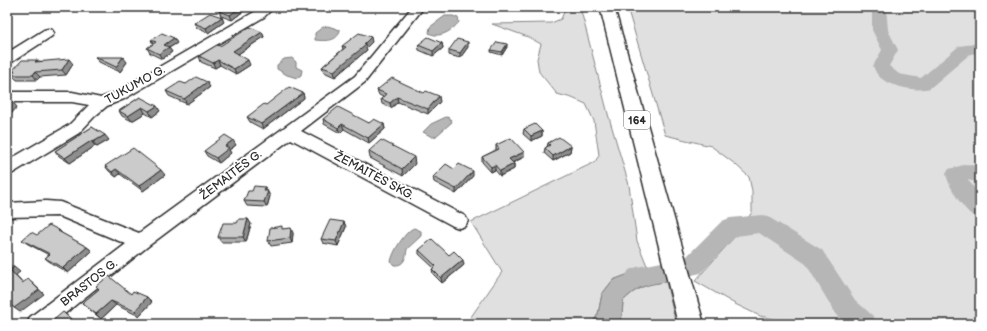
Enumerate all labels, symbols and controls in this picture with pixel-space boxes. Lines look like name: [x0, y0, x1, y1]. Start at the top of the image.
street label: TUKUMO G.: [102, 62, 168, 108]
road number: 164: [624, 111, 650, 129]
street label: ŽEMAITĖS G.: [196, 146, 265, 204]
street label: ŽEMAITĖS SKG.: [331, 147, 417, 203]
street label: BRASTOS G.: [57, 256, 121, 310]

